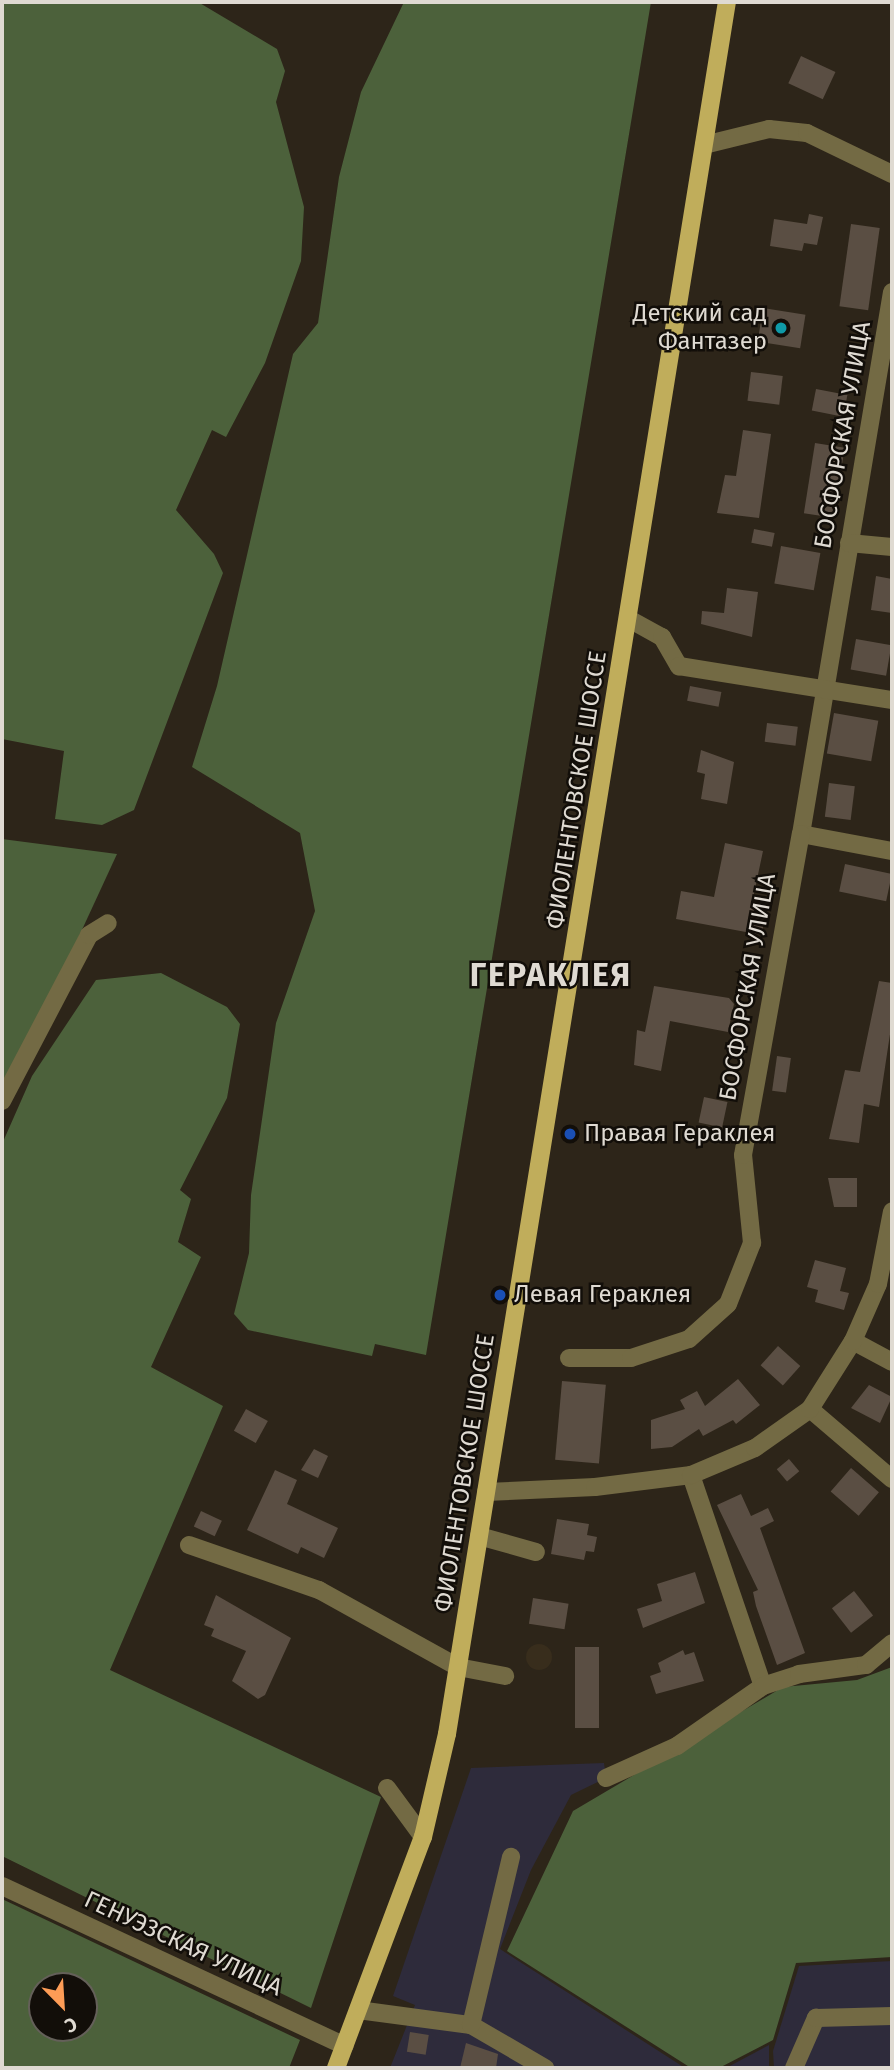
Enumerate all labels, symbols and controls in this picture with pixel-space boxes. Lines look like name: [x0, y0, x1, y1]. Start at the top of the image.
place label: Детский сад Фантазер: [633, 300, 767, 356]
street label: БОСФОРСКАЯ УЛИЦА: [809, 319, 877, 551]
marker: Детский сад Фантазер: [773, 320, 789, 336]
street label: ФИОЛЕНТОВСКОЕ ШОССЕ: [541, 649, 613, 931]
street label: БОСФОРСКАЯ УЛИЦА: [714, 871, 782, 1103]
district label: ГЕРАКЛЕЯ: [471, 956, 631, 994]
place label: Правая Гераклея: [584, 1120, 775, 1148]
marker: Правая Гераклея: [562, 1126, 578, 1142]
place label: Левая Гераклея: [514, 1281, 691, 1309]
marker: Левая Гераклея: [492, 1287, 508, 1303]
street label: ФИОЛЕНТОВСКОЕ ШОССЕ: [429, 1332, 501, 1614]
street label: ГЕНУЭЗСКАЯ УЛИЦА: [79, 1886, 287, 2002]
north arrow: [28, 1972, 98, 2042]
text: С: [61, 2012, 81, 2038]

